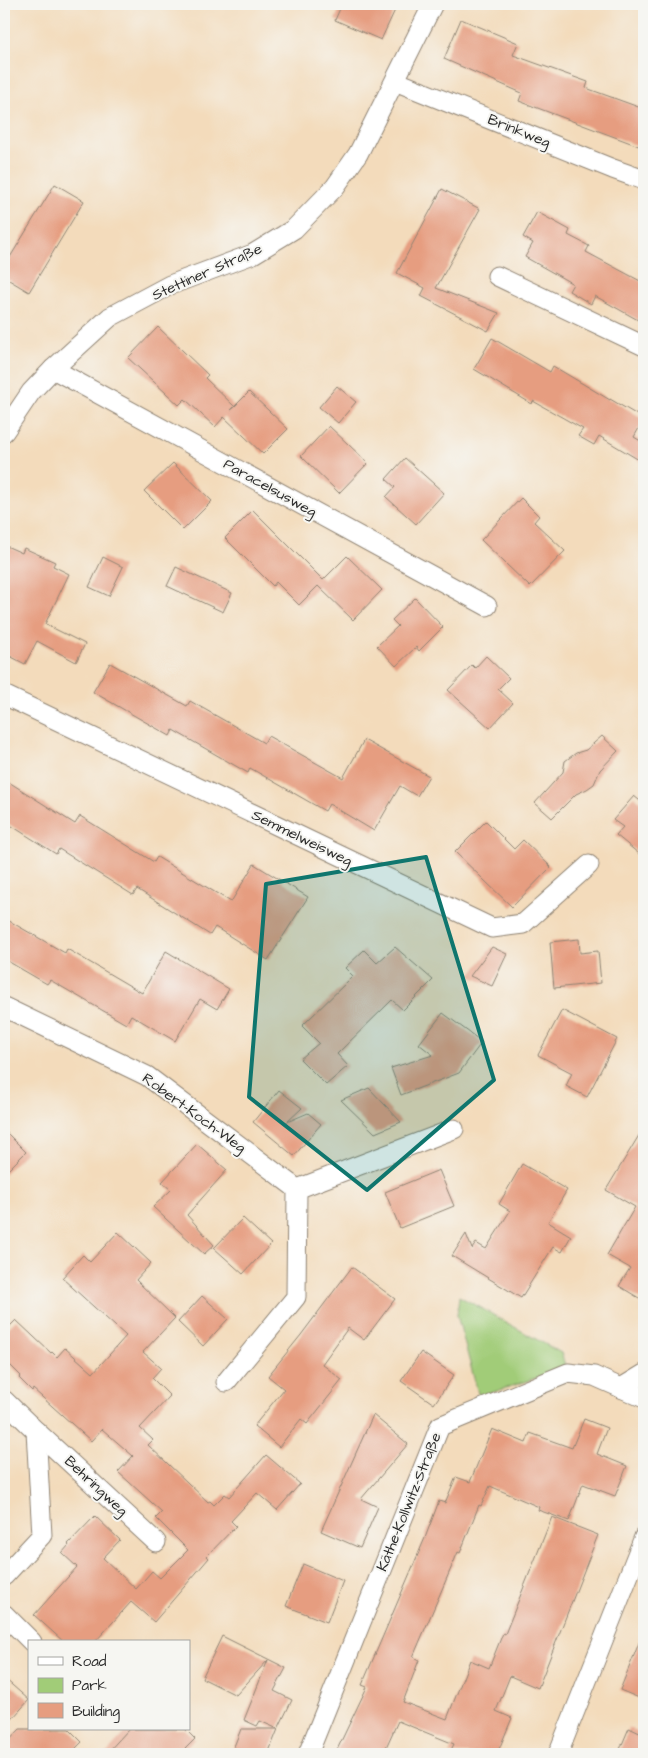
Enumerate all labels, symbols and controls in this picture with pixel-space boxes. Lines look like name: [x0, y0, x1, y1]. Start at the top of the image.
street label: Brinkweg: [484, 109, 554, 154]
street label: Stettiner Straße: [149, 238, 265, 306]
street label: Paracelsusweg: [219, 454, 321, 523]
street label: Semmelweisweg: [248, 805, 356, 872]
street label: Robert-Koch-Weg: [137, 1068, 250, 1159]
street label: Käthe-Kollwitz-Straße: [372, 1429, 446, 1575]
street label: Behringweg: [59, 1451, 133, 1522]
legend: [28, 1640, 190, 1730]
text: Road: [72, 1651, 107, 1672]
text: Park: [72, 1675, 107, 1696]
text: Building: [72, 1701, 120, 1723]

